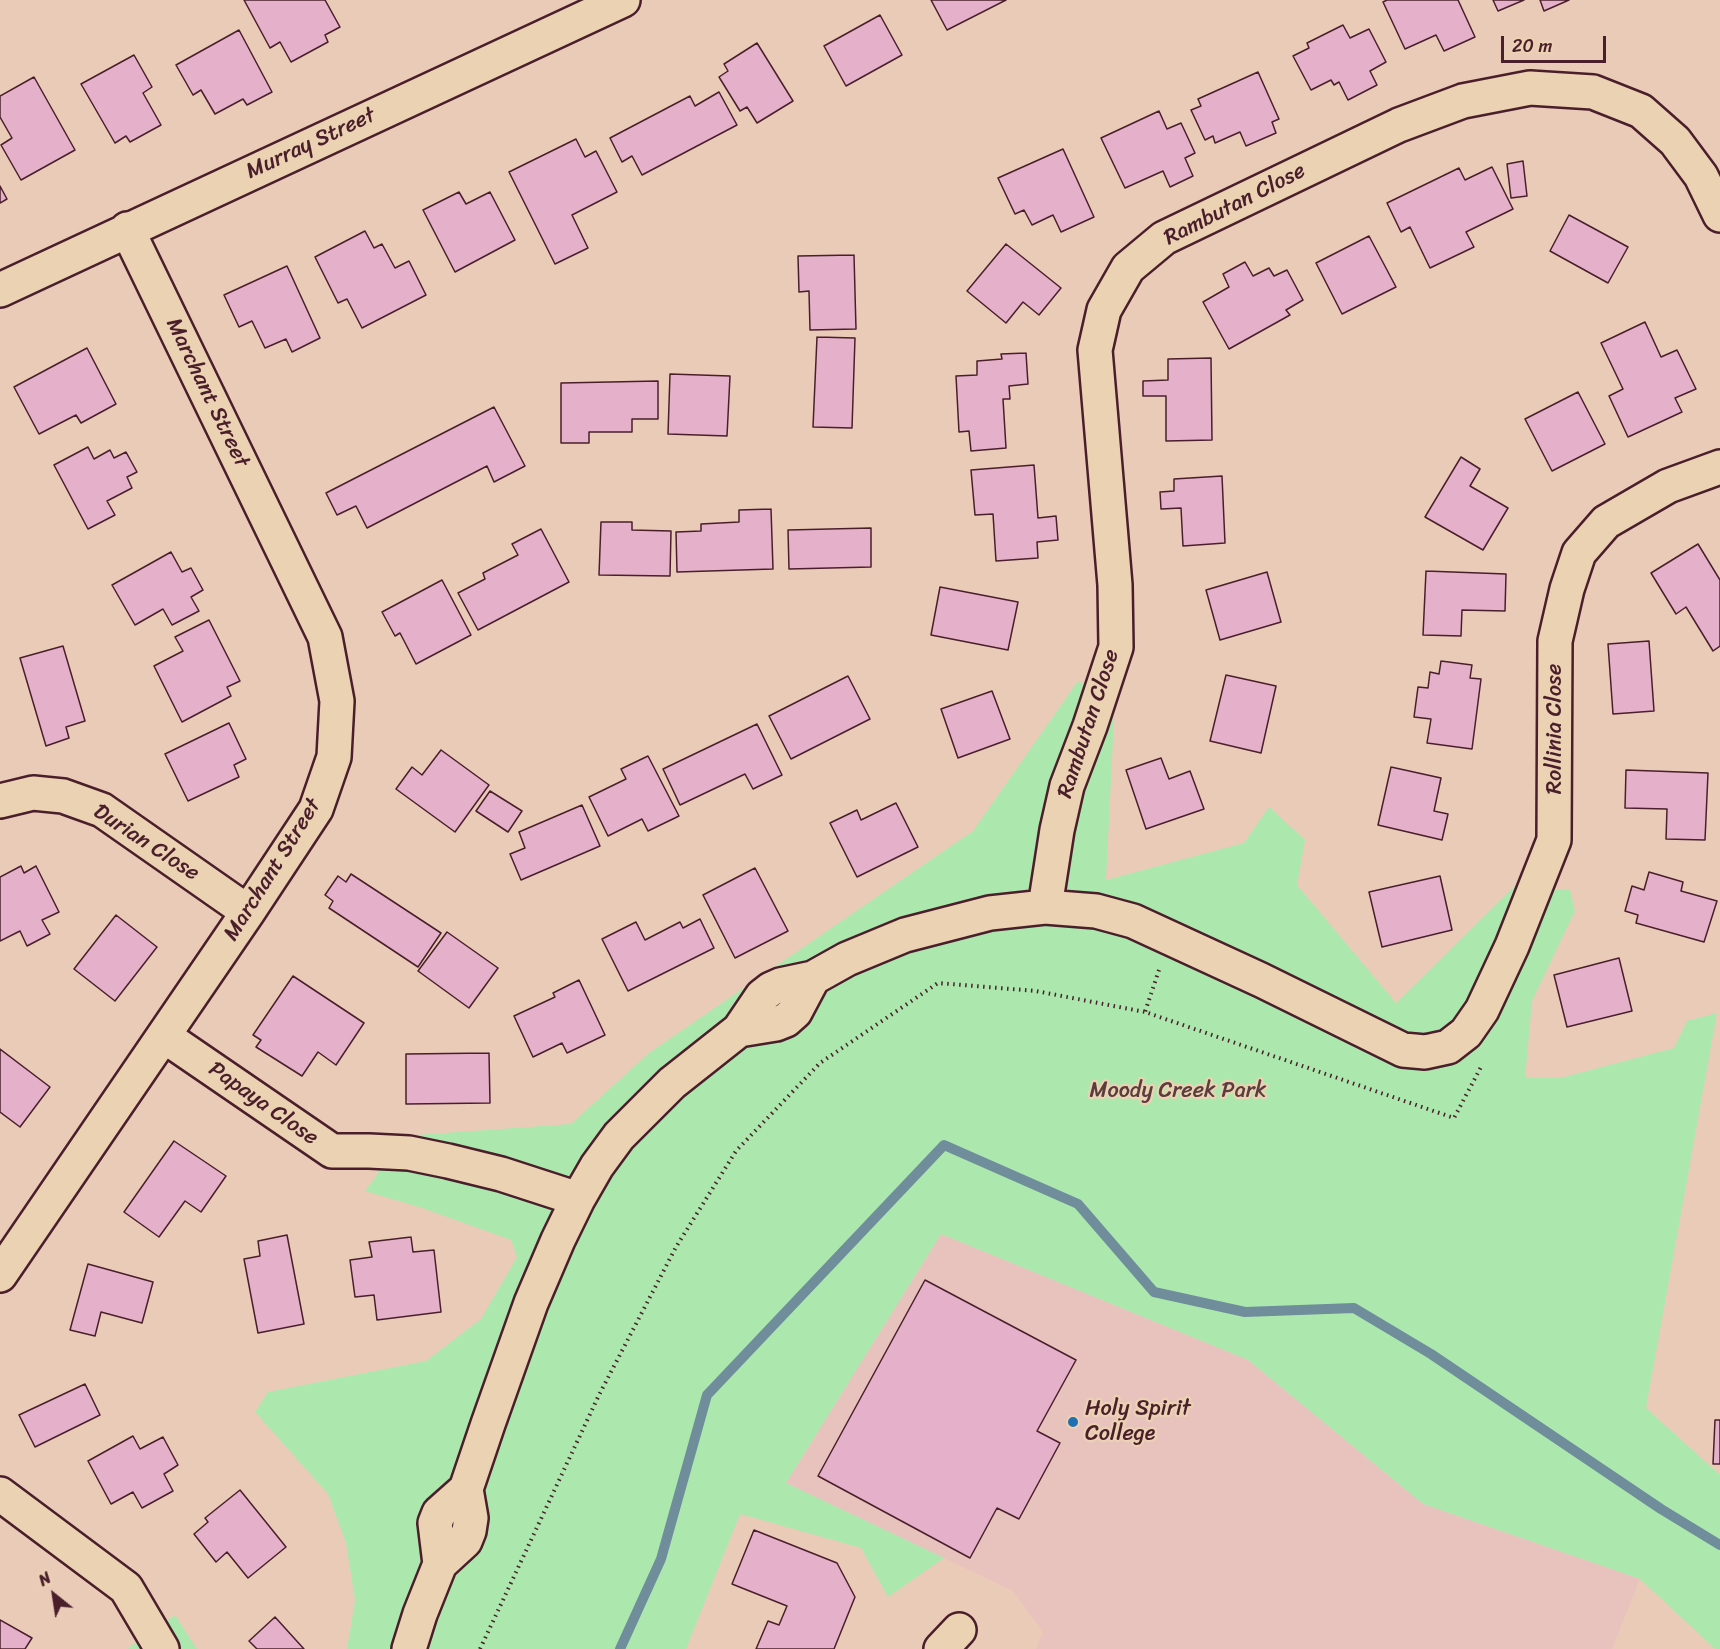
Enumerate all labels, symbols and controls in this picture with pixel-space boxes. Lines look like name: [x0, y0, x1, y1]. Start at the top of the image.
scale bar: [1504, 24, 1609, 62]
text: 20 m: [1512, 30, 1552, 62]
street label: Murray Street: [242, 103, 380, 185]
street label: Rambutan Close: [1160, 158, 1310, 252]
street label: Marchant Street: [159, 314, 255, 472]
street label: Rambutan Close: [1053, 646, 1125, 802]
street label: Rollinia Close: [1542, 664, 1568, 794]
street label: Marchant Street: [219, 794, 327, 946]
street label: Durian Close: [88, 799, 204, 887]
street label: Papaya Close: [203, 1057, 323, 1151]
park label: Moody Creek Park: [1090, 1078, 1266, 1104]
place label: Holy Spirit College: [1085, 1396, 1191, 1448]
marker: Holy Spirit College: [1066, 1415, 1080, 1429]
text: N: [33, 1564, 57, 1594]
north arrow: [24, 1565, 84, 1625]

